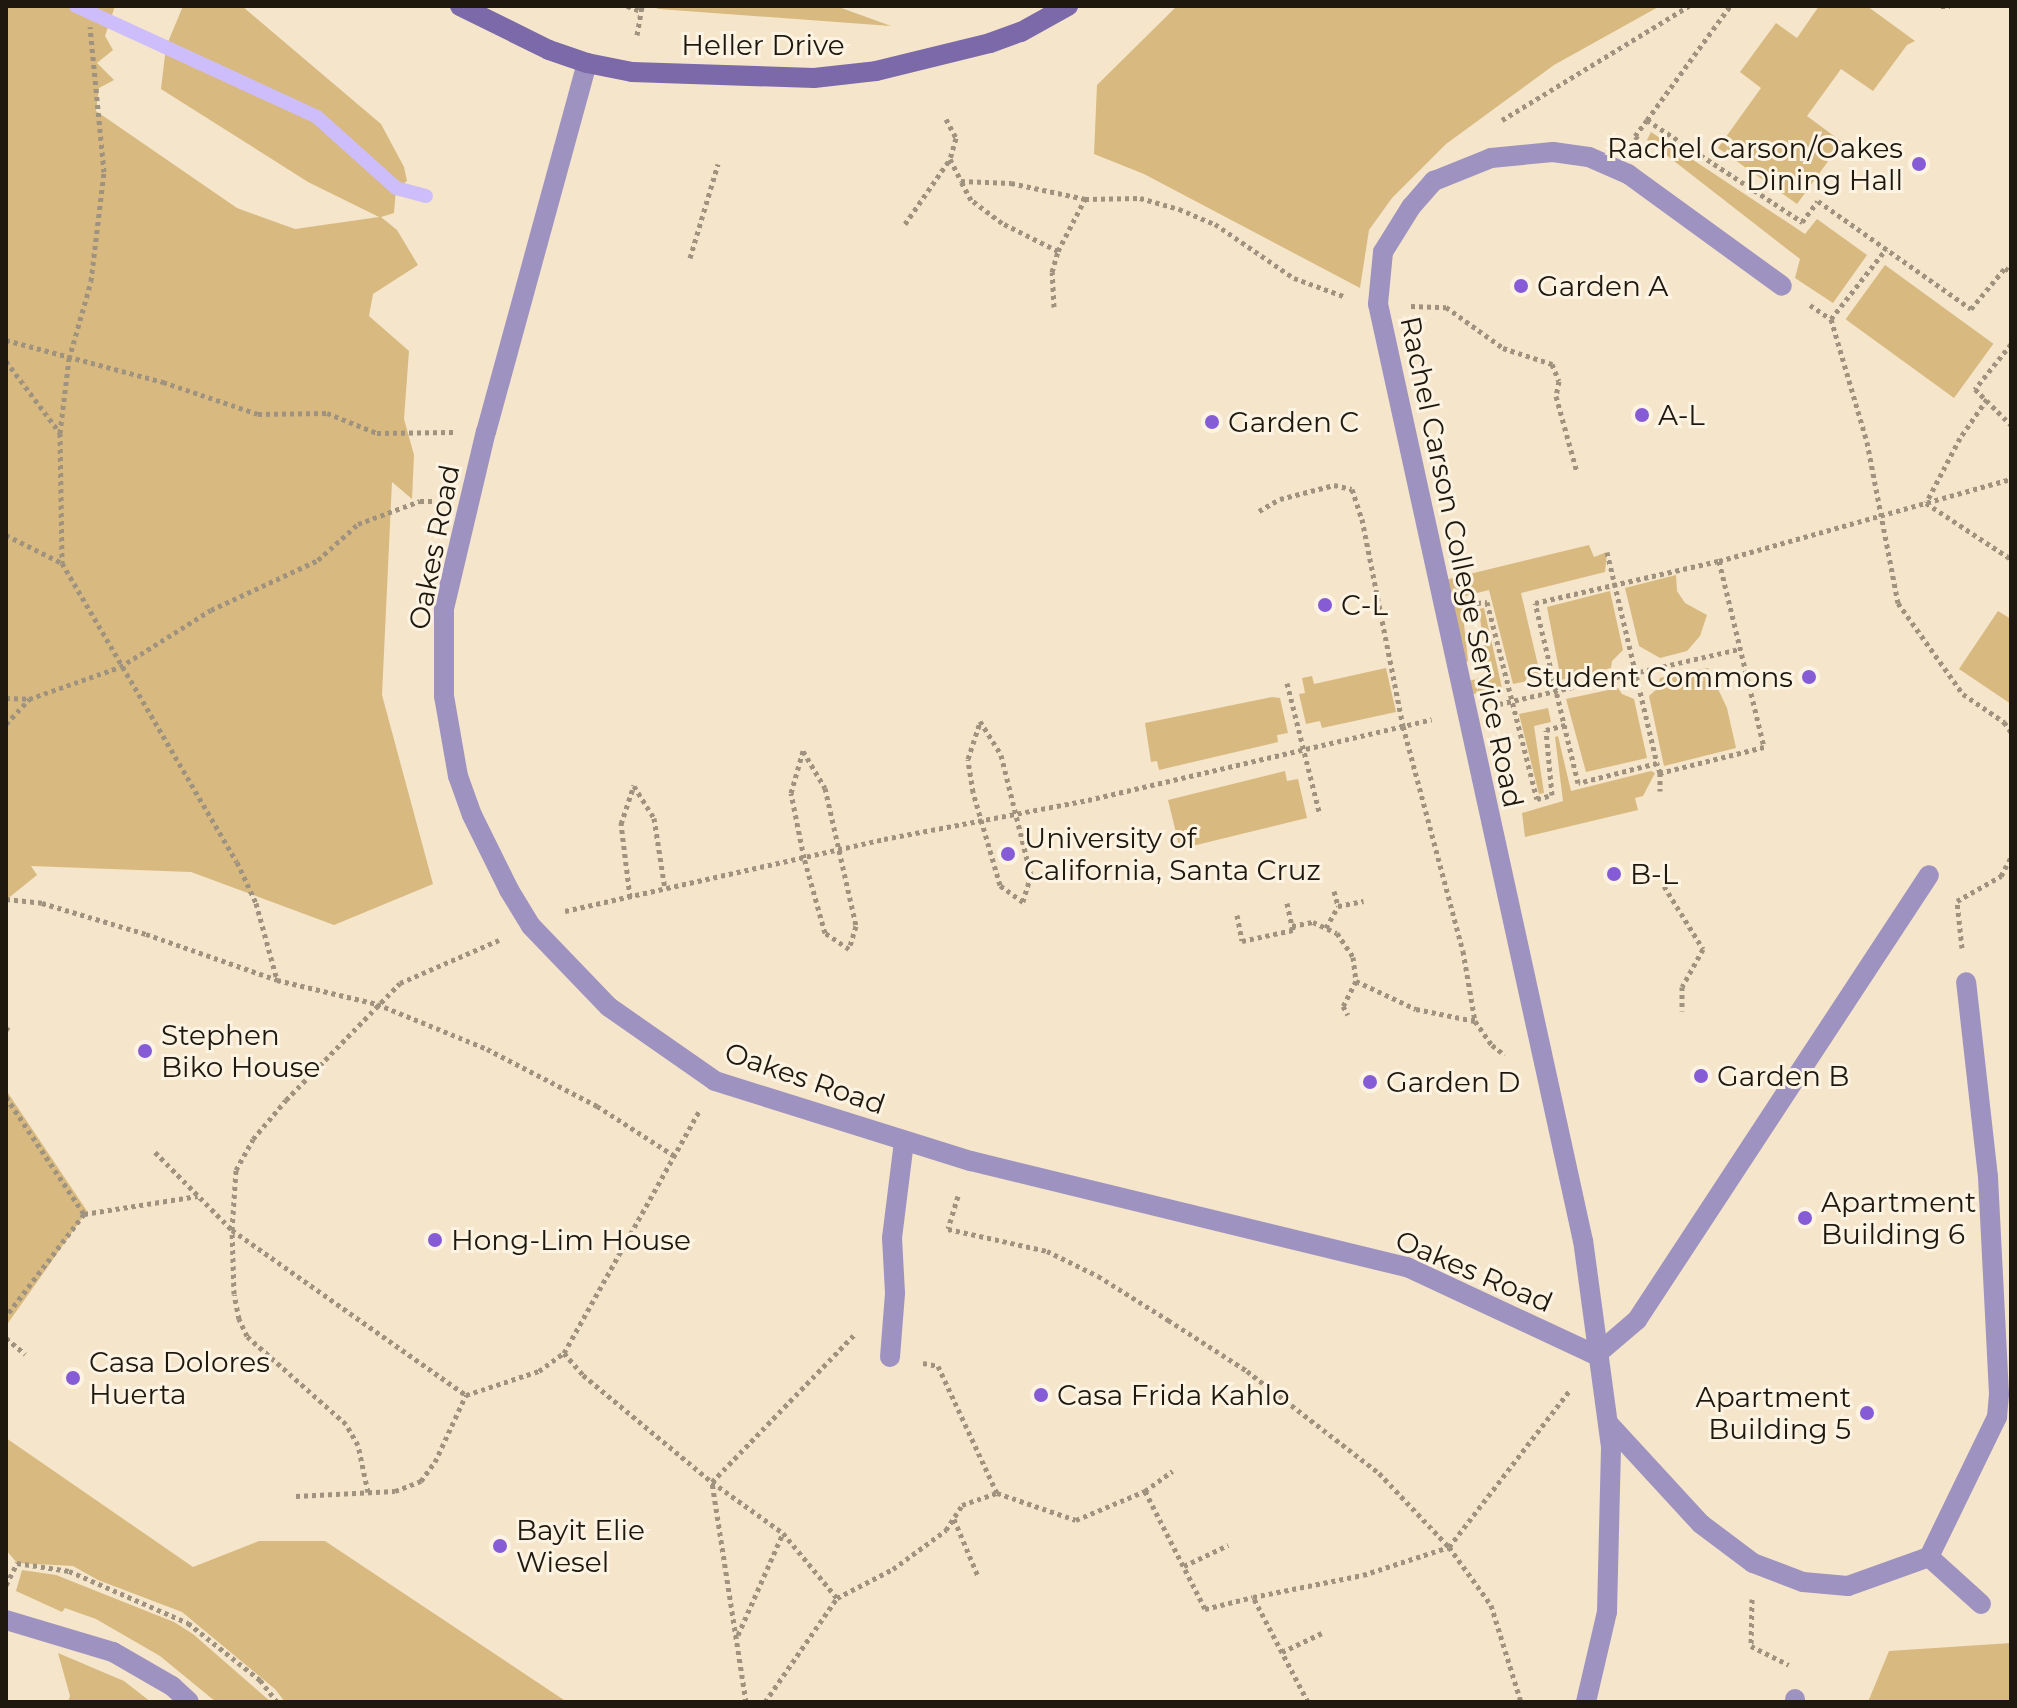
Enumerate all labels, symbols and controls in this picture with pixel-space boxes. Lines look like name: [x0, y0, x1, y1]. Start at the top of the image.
street label: Heller Drive: [681, 28, 845, 62]
place label: Rachel Carson/Oakes Dining Hall: [1607, 131, 1903, 197]
marker: Rachel Carson/Oakes Dining Hall: [1910, 155, 1928, 173]
place label: Garden A: [1537, 269, 1668, 303]
marker: Garden A: [1512, 277, 1530, 295]
street label: Rachel Carson College Service Road: [1393, 313, 1531, 811]
place label: A-L: [1658, 398, 1705, 432]
place label: Garden C: [1228, 405, 1359, 439]
marker: A-L: [1633, 406, 1651, 424]
marker: Garden C: [1203, 413, 1221, 431]
street label: Oakes Road: [402, 462, 466, 632]
place label: C-L: [1341, 588, 1388, 622]
marker: C-L: [1316, 596, 1334, 614]
place label: Student Commons: [1526, 660, 1793, 694]
marker: Student Commons: [1800, 668, 1818, 686]
place label: University of California, Santa Cruz: [1024, 821, 1321, 887]
marker: University of California, Santa Cruz: [999, 845, 1017, 863]
place label: B-L: [1630, 857, 1678, 891]
marker: B-L: [1605, 865, 1623, 883]
place label: Stephen Biko House: [161, 1018, 320, 1084]
street label: Oakes Road: [720, 1035, 890, 1121]
marker: Stephen Biko House: [136, 1042, 154, 1060]
place label: Garden B: [1717, 1059, 1849, 1093]
place label: Garden D: [1386, 1065, 1520, 1099]
marker: Garden B: [1692, 1067, 1710, 1085]
marker: Garden D: [1361, 1073, 1379, 1091]
place label: Apartment Building 6: [1821, 1185, 1976, 1251]
marker: Apartment Building 6: [1796, 1209, 1814, 1227]
place label: Hong-Lim House: [451, 1223, 691, 1257]
street label: Oakes Road: [1390, 1223, 1558, 1319]
marker: Hong-Lim House: [426, 1231, 444, 1249]
place label: Casa Dolores Huerta: [89, 1345, 270, 1411]
marker: Casa Dolores Huerta: [64, 1369, 82, 1387]
place label: Casa Frida Kahlo: [1057, 1378, 1290, 1412]
place label: Apartment Building 5: [1696, 1380, 1851, 1446]
marker: Casa Frida Kahlo: [1032, 1386, 1050, 1404]
marker: Apartment Building 5: [1858, 1404, 1876, 1422]
place label: Bayit Elie Wiesel: [516, 1513, 645, 1579]
marker: Bayit Elie Wiesel: [491, 1537, 509, 1555]

